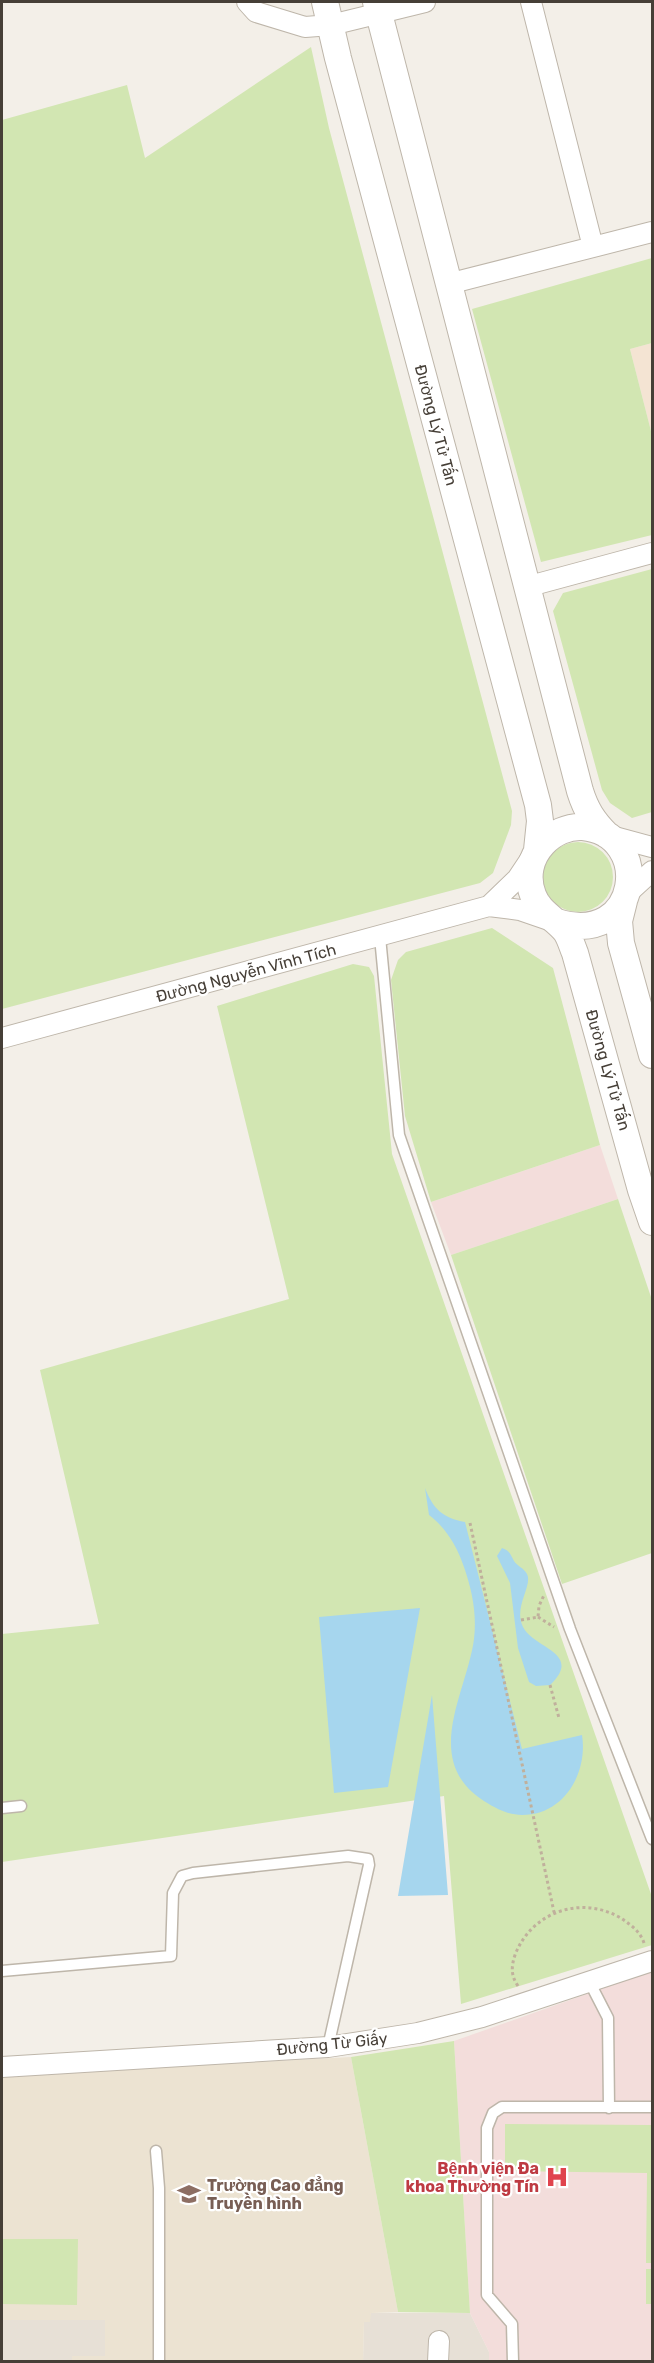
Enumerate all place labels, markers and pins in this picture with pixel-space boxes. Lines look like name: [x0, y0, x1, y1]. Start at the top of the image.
place label: Bệnh viện Đa khoa Thường Tín: [406, 2159, 539, 2196]
hospital icon: Bệnh viện Đa khoa Thường Tín: [544, 2164, 570, 2190]
place label: Trường Cao đẳng Truyền hình: [207, 2176, 344, 2213]
school or university icon: Trường Cao đẳng Truyền hình: [176, 2181, 202, 2207]

